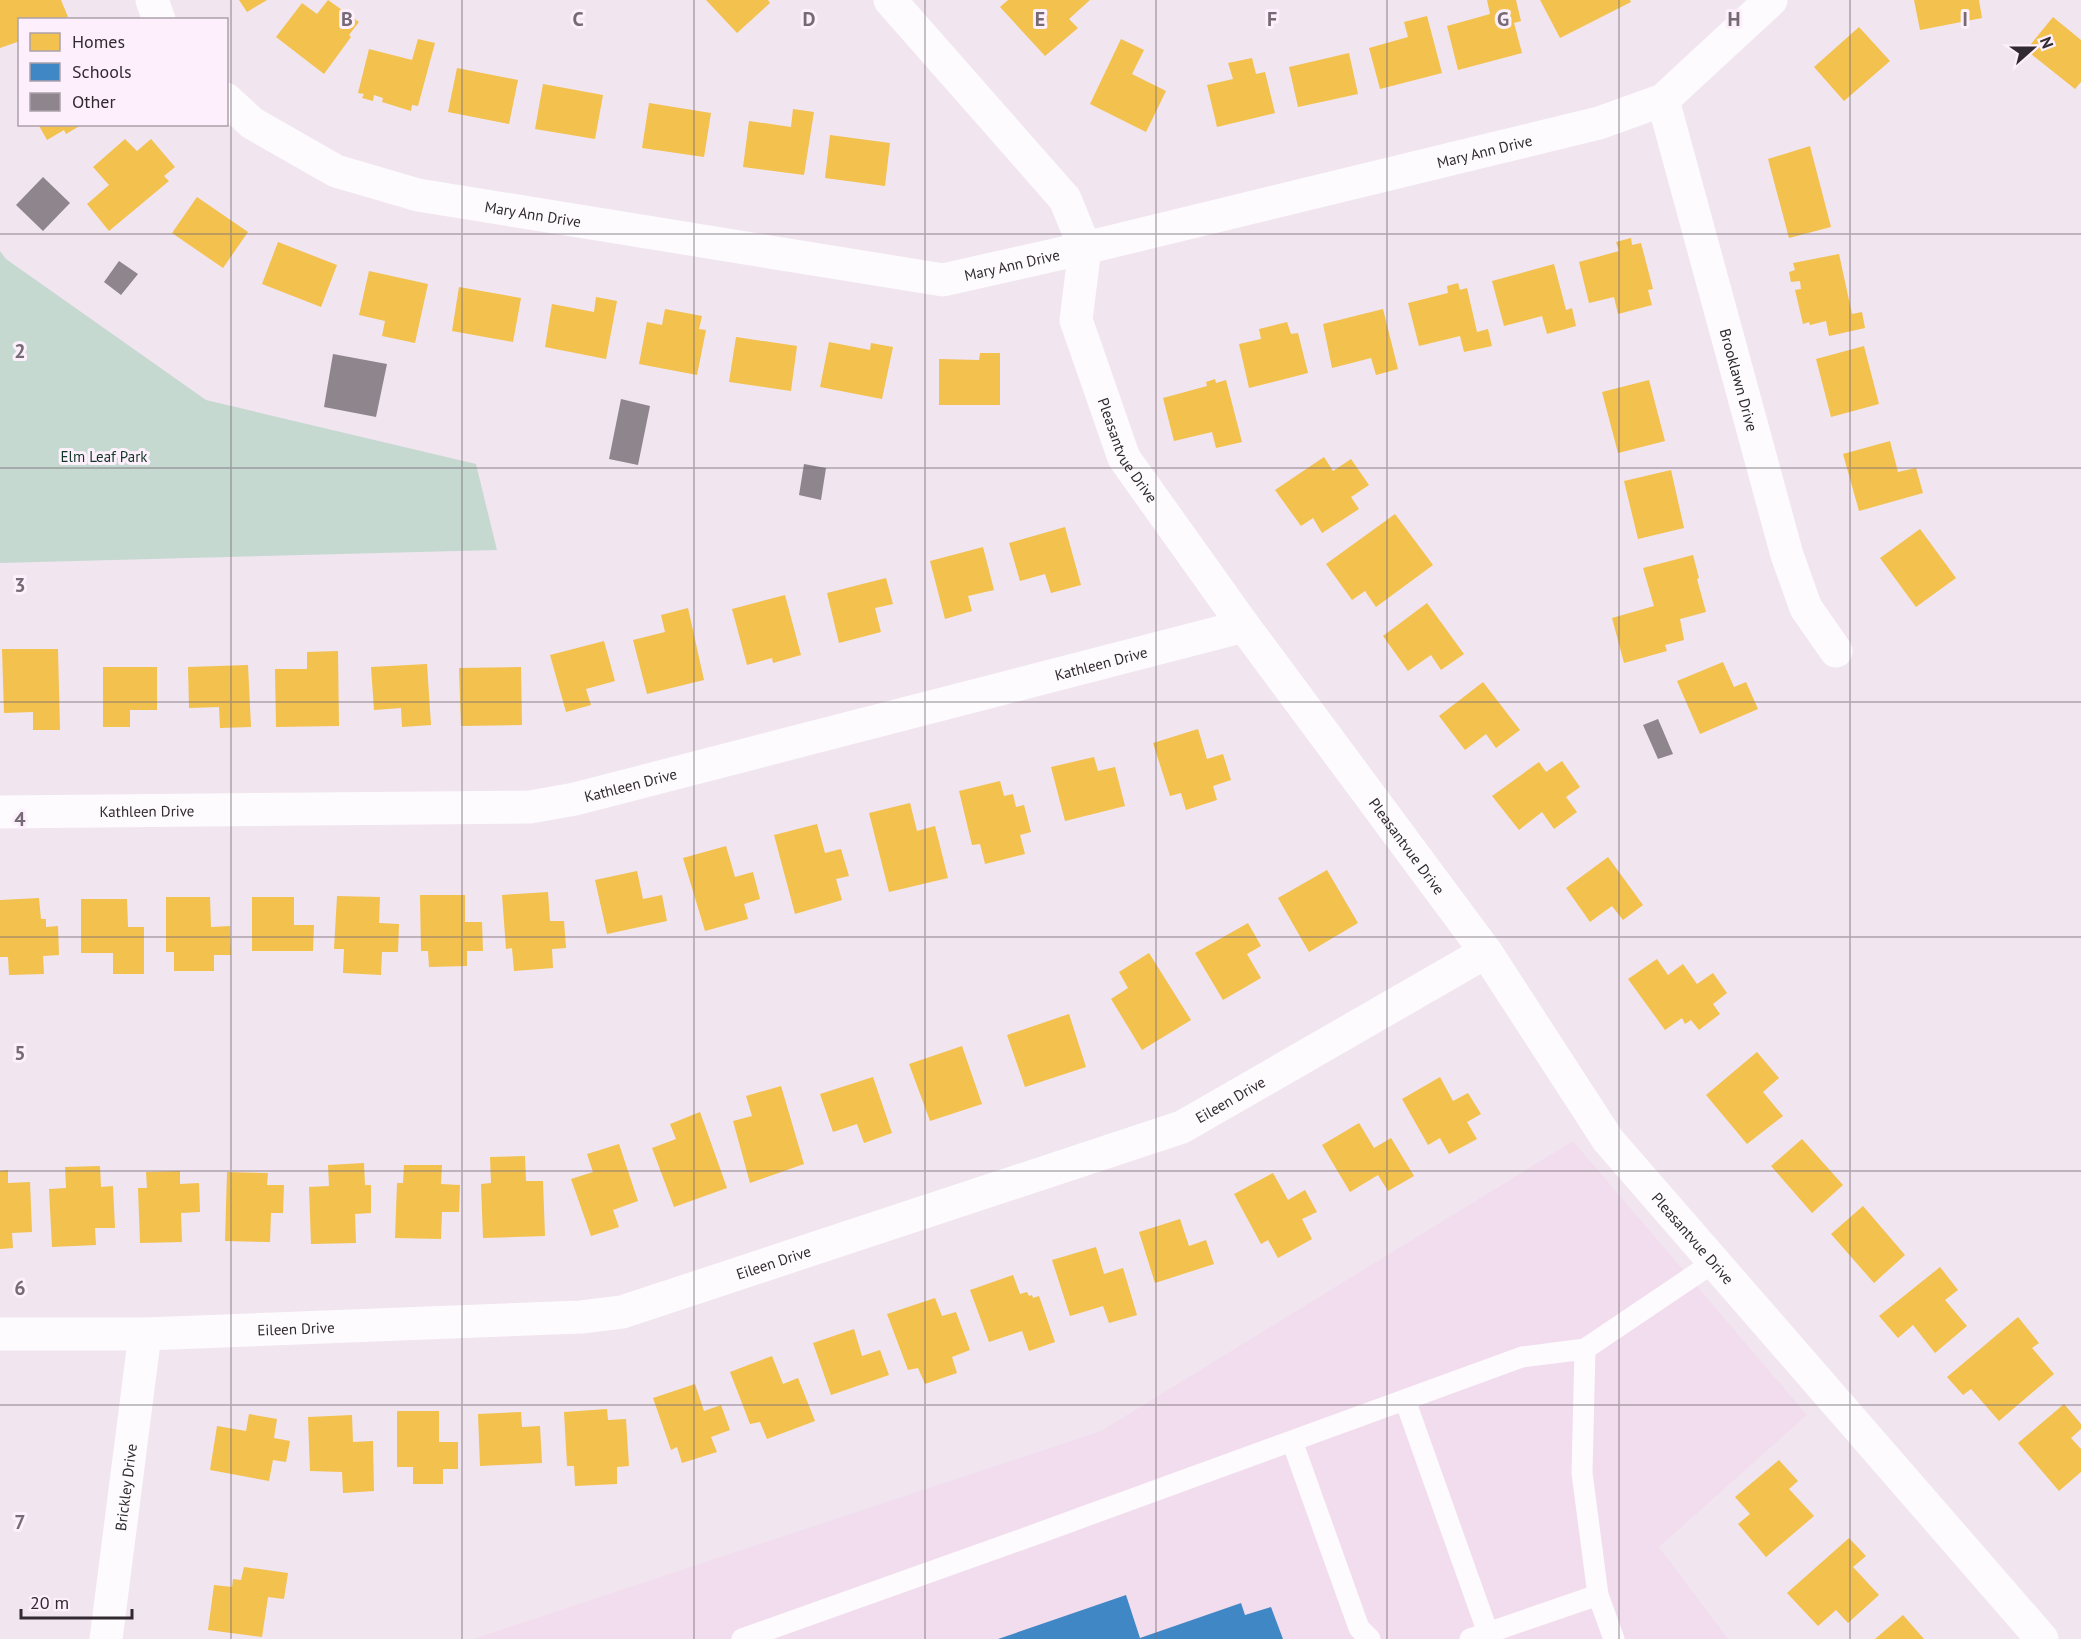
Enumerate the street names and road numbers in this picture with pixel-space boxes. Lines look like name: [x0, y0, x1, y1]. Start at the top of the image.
street label: Mary Ann Drive: [1435, 130, 1534, 172]
street label: Mary Ann Drive: [483, 196, 582, 231]
street label: Mary Ann Drive: [962, 245, 1061, 284]
street label: Brooklawn Drive: [1716, 326, 1762, 433]
street label: Pleasantvue Drive: [1094, 395, 1162, 506]
street label: Kathleen Drive: [1053, 642, 1149, 684]
street label: Kathleen Drive: [582, 764, 679, 806]
street label: Pleasantvue Drive: [1365, 794, 1449, 898]
street label: Kathleen Drive: [99, 801, 195, 821]
street label: Eileen Drive: [1192, 1072, 1268, 1127]
street label: Pleasantvue Drive: [1648, 1188, 1738, 1288]
street label: Eileen Drive: [734, 1241, 813, 1283]
street label: Eileen Drive: [257, 1317, 335, 1339]
street label: Brickley Drive: [110, 1443, 140, 1532]

